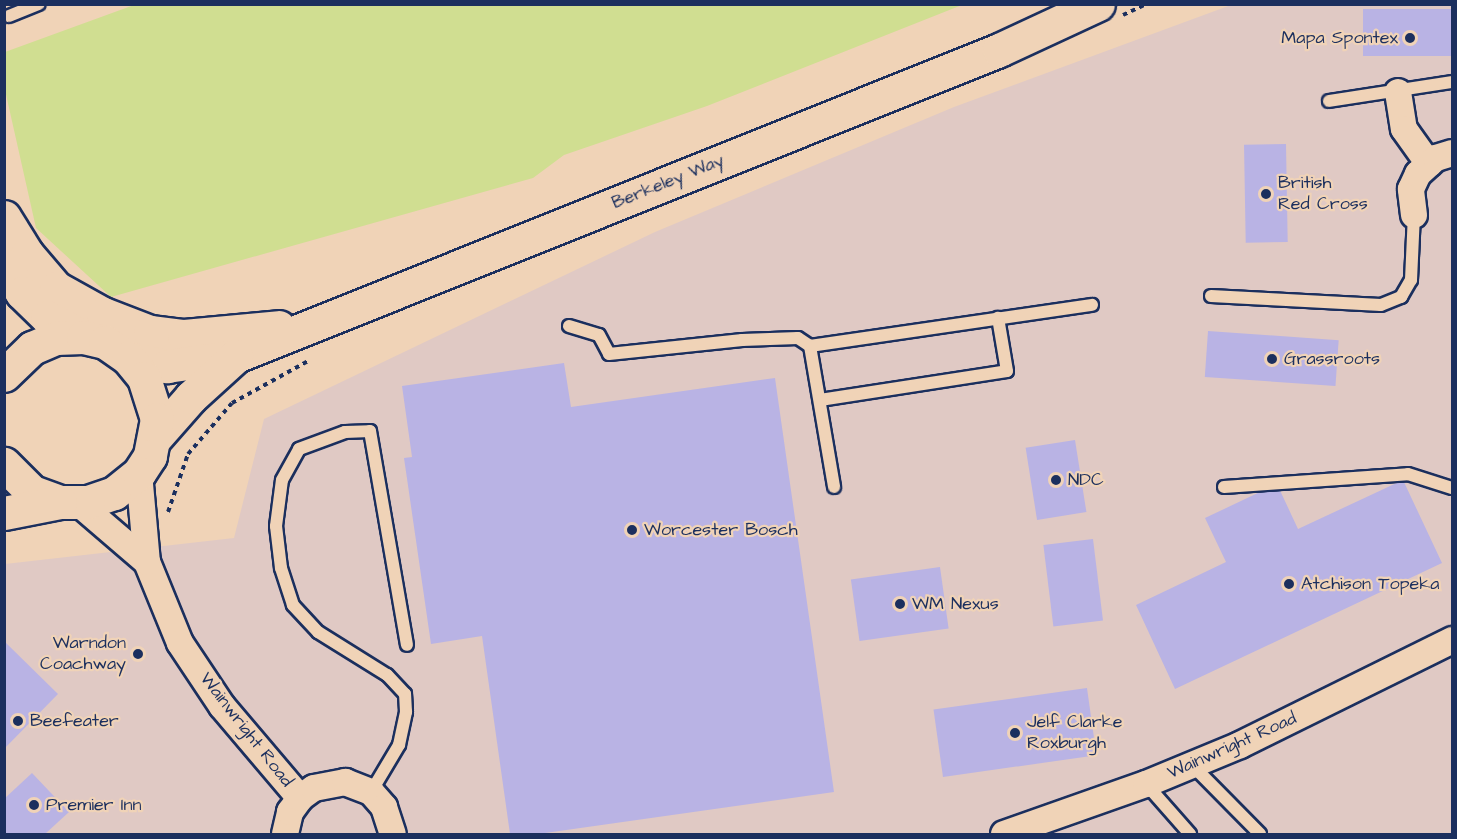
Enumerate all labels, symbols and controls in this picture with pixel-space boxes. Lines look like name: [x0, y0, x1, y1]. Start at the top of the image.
place label: Mapa Spontex: [1281, 27, 1398, 49]
marker: Mapa Spontex: [1403, 31, 1417, 45]
street label: Berkeley Way: [609, 150, 727, 214]
place label: British Red Cross: [1278, 173, 1368, 216]
marker: British Red Cross: [1259, 187, 1273, 201]
place label: Grassroots: [1284, 348, 1380, 370]
marker: Grassroots: [1265, 352, 1279, 366]
place label: NDC: [1068, 469, 1104, 491]
marker: NDC: [1049, 473, 1063, 487]
place label: Worcester Bosch: [644, 519, 798, 541]
marker: Worcester Bosch: [625, 523, 639, 537]
place label: Atchison Topeka: [1301, 573, 1440, 595]
marker: Atchison Topeka: [1282, 577, 1296, 591]
place label: WM Nexus: [912, 593, 999, 615]
marker: WM Nexus: [893, 597, 907, 611]
place label: Warndon Coachway: [40, 633, 126, 676]
marker: Warndon Coachway: [131, 647, 145, 661]
street label: Wainwright Road: [195, 669, 297, 791]
street label: Wainwright Road: [1164, 708, 1300, 784]
place label: Beefeater: [30, 710, 119, 732]
place label: Jelf Clarke Roxburgh: [1027, 712, 1122, 754]
marker: Beefeater: [11, 714, 25, 728]
marker: Jelf Clarke Roxburgh: [1008, 726, 1022, 740]
place label: Premier Inn: [46, 794, 141, 816]
marker: Premier Inn: [27, 798, 41, 812]

